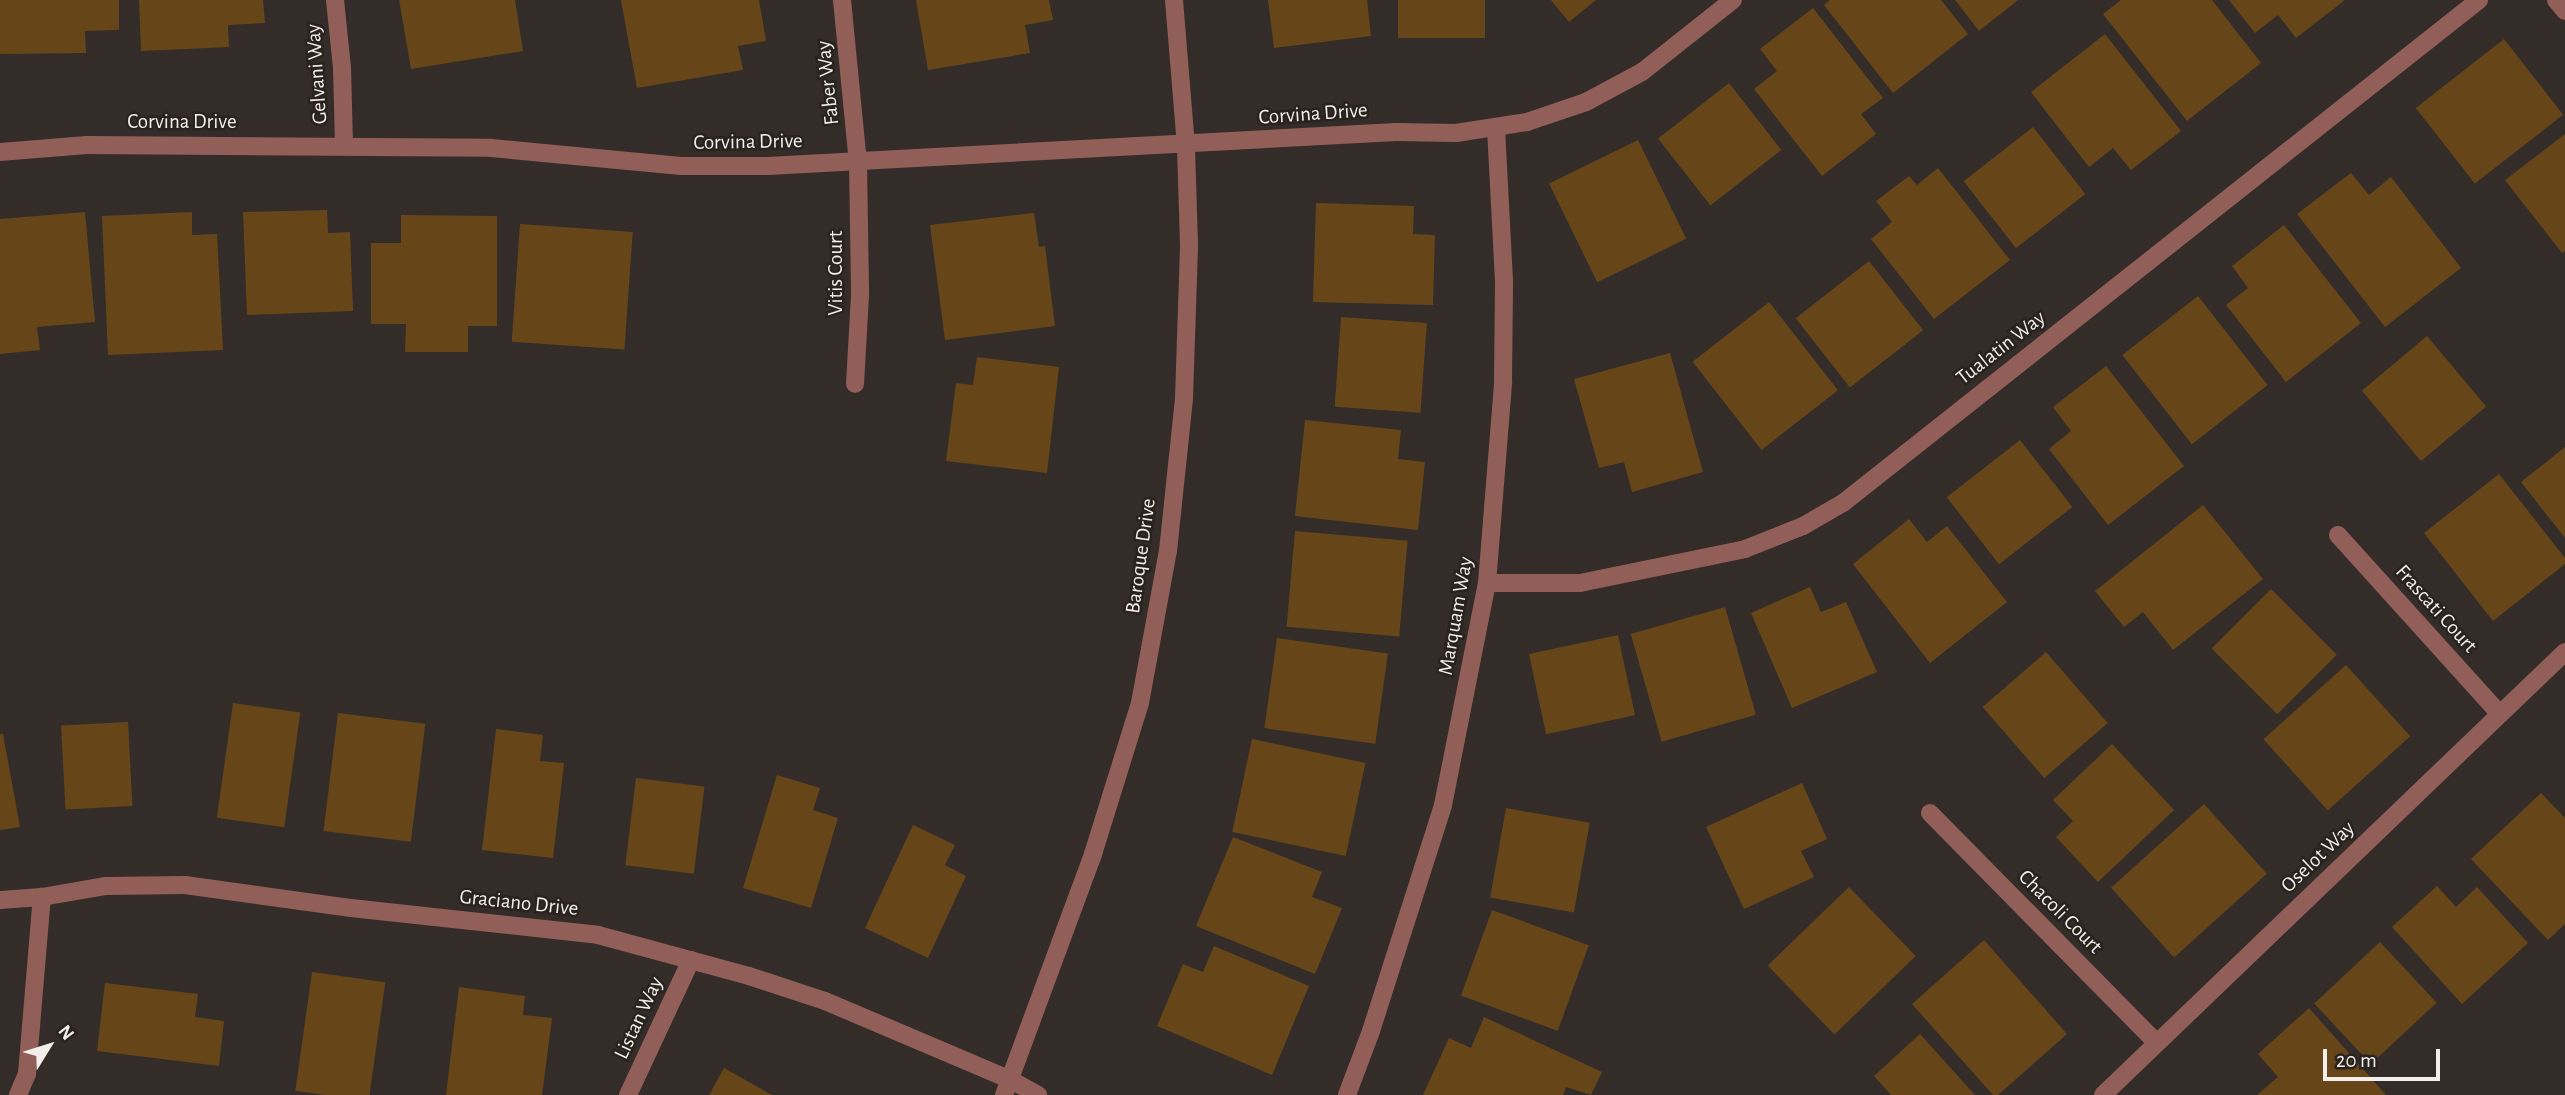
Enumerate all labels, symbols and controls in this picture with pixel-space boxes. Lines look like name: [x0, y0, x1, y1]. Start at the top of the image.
street label: Gelvani Way: [301, 23, 333, 125]
street label: Faber Way: [811, 39, 845, 127]
street label: Corvina Drive: [1258, 98, 1368, 130]
street label: Corvina Drive: [127, 109, 237, 135]
street label: Corvina Drive: [693, 128, 803, 156]
street label: Vitis Court: [823, 231, 849, 315]
street label: Tualatin Way: [1951, 305, 2051, 391]
street label: Baroque Drive: [1120, 497, 1162, 615]
street label: Marquam Way: [1433, 555, 1479, 677]
street label: Frascati Court: [2390, 560, 2482, 658]
street label: Oselot Way: [2276, 816, 2360, 898]
street label: Chacoli Court: [2013, 865, 2107, 959]
street label: Graciano Drive: [458, 884, 580, 922]
street label: Listan Way: [609, 973, 669, 1063]
north arrow: [14, 1011, 84, 1081]
text: N: [54, 1022, 77, 1044]
scale bar: [2327, 1036, 2444, 1080]
text: 20 m: [2336, 1050, 2377, 1071]

